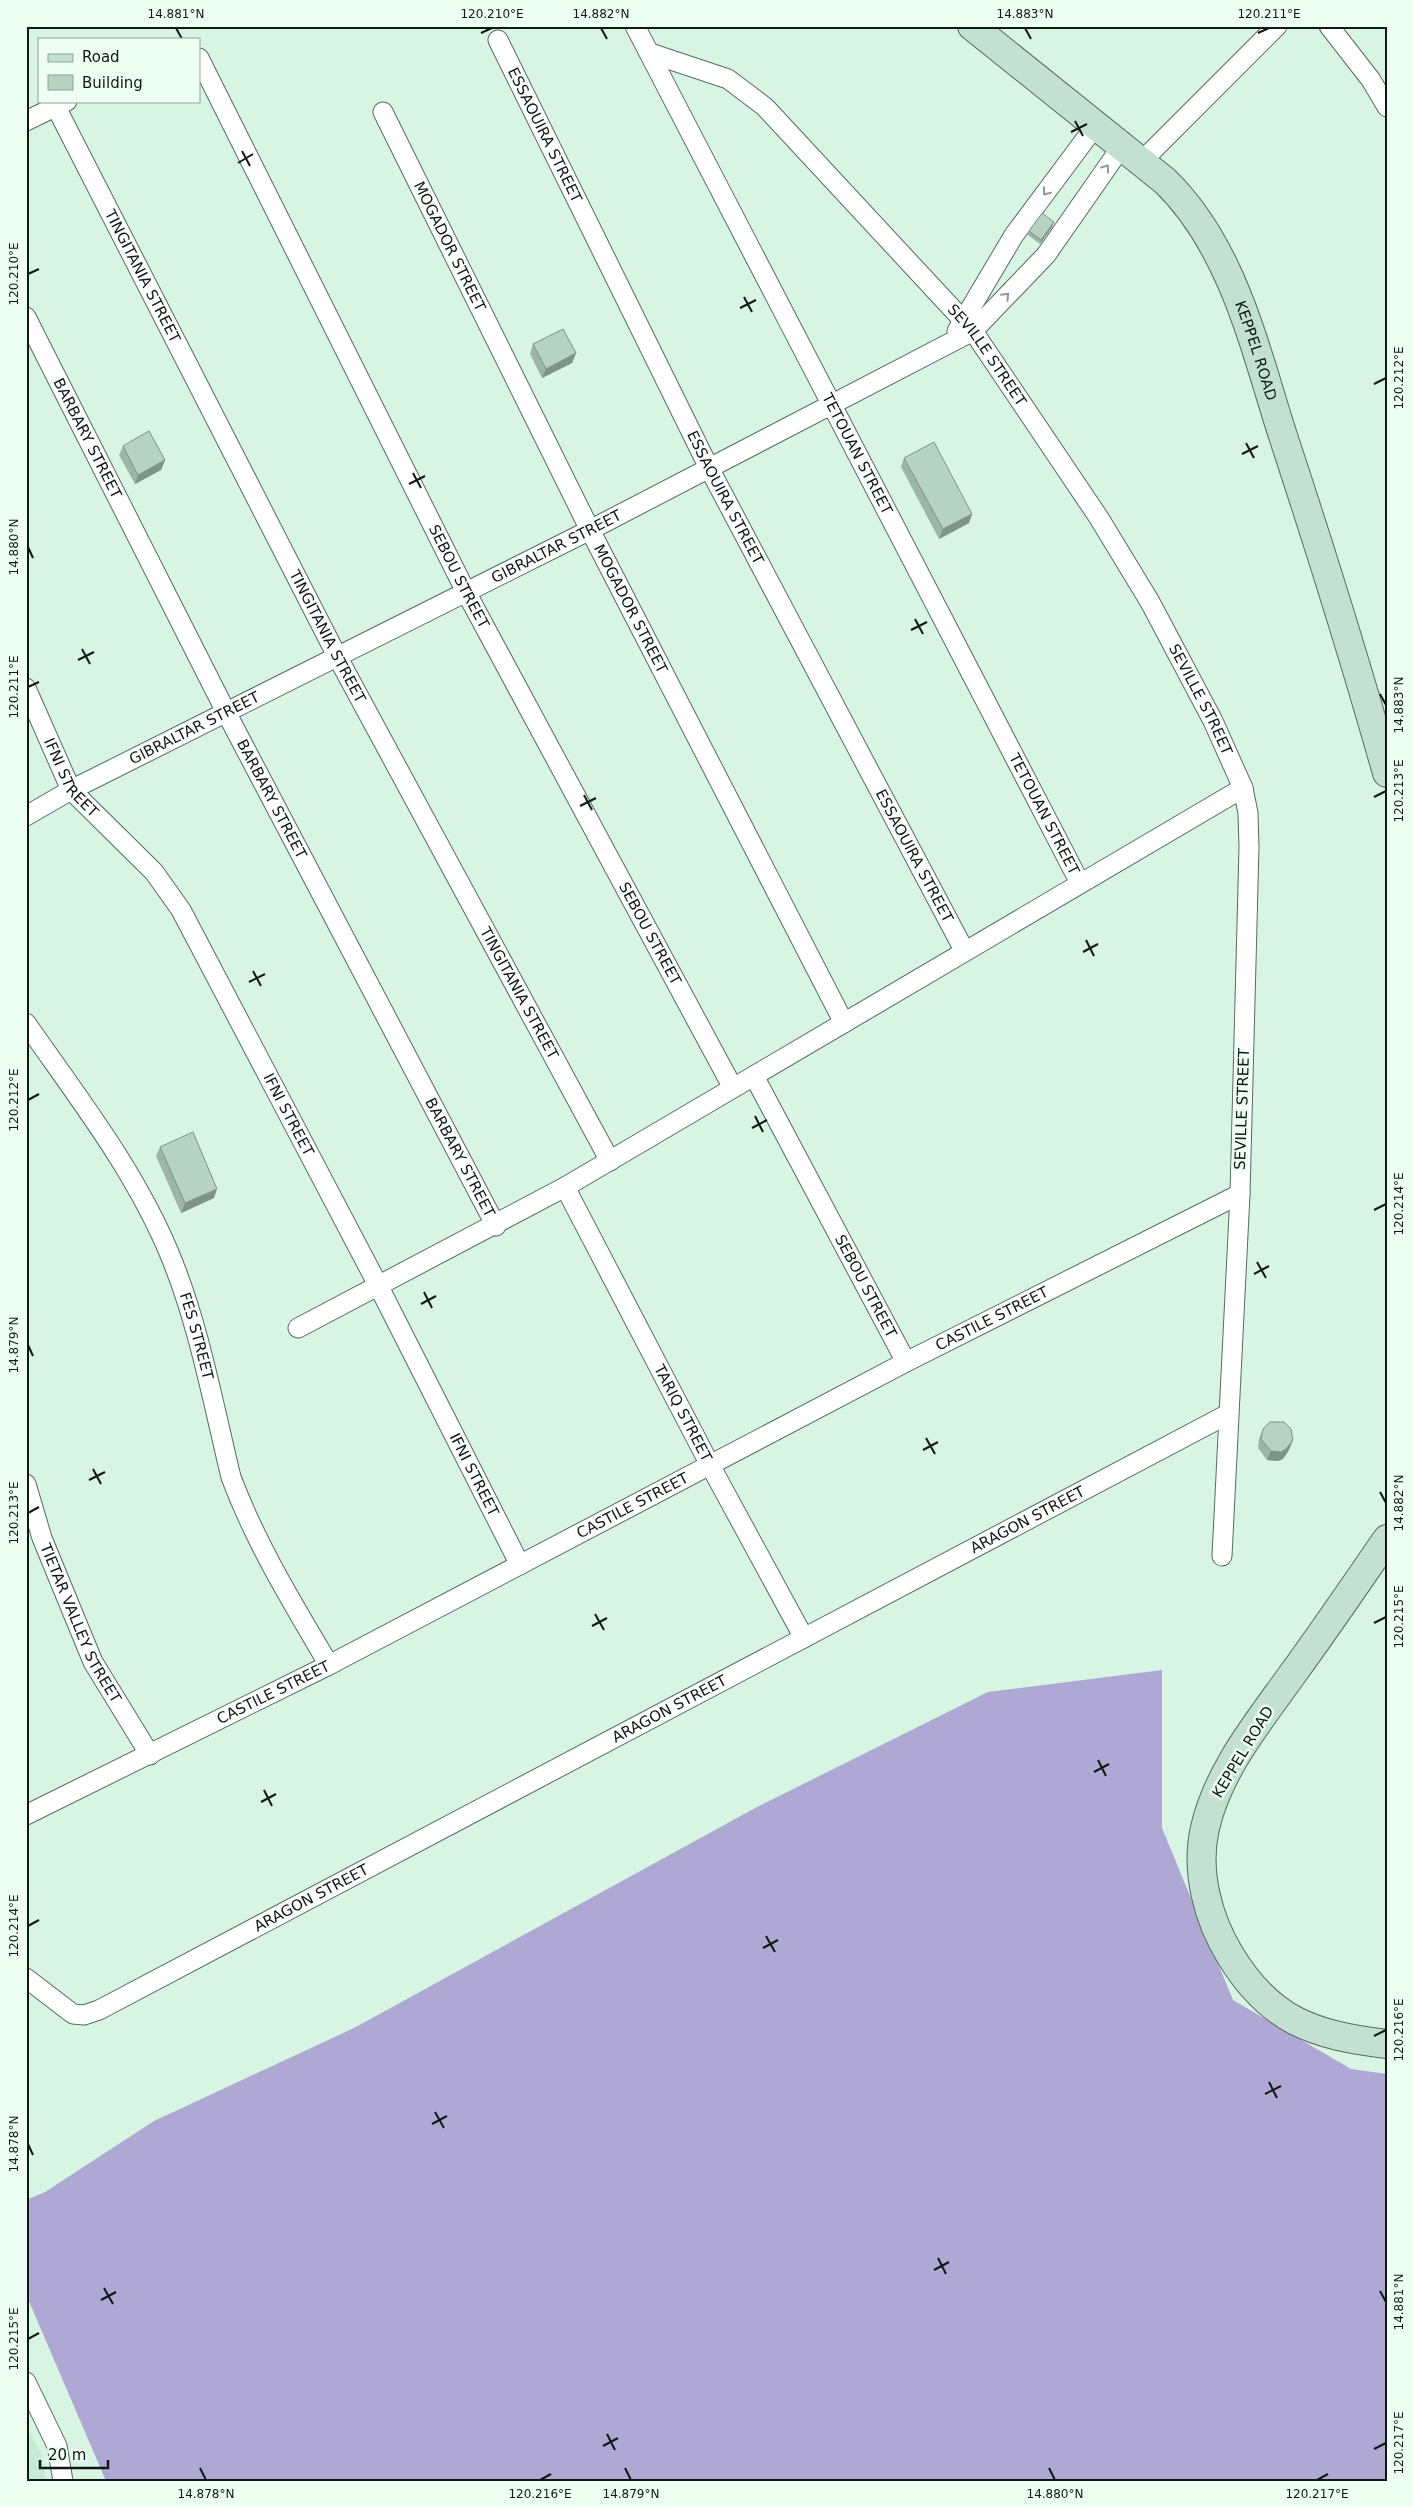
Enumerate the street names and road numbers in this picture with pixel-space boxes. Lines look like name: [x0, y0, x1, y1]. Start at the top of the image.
street label: ESSAOUIRA STREET: [504, 65, 586, 206]
street label: MOGADOR STREET: [410, 179, 490, 315]
street label: TINGITANIA STREET: [101, 206, 184, 346]
street label: KEPPEL ROAD: [1231, 298, 1280, 403]
street label: SEVILLE STREET: [944, 300, 1030, 410]
street label: BARBARY STREET: [50, 375, 126, 502]
street label: TETOUAN STREET: [818, 389, 896, 518]
street label: ESSAOUIRA STREET: [683, 428, 768, 568]
street label: GIBRALTAR STREET: [488, 506, 625, 587]
street label: SEBOU STREET: [425, 522, 493, 632]
street label: MOGADOR STREET: [590, 541, 672, 677]
street label: TINGITANIA STREET: [285, 566, 370, 707]
street label: SEVILLE STREET: [1165, 641, 1236, 759]
street label: GIBRALTAR STREET: [126, 688, 263, 768]
street label: IFNI STREET: [40, 735, 103, 822]
street label: BARBARY STREET: [233, 736, 311, 862]
street label: TETOUAN STREET: [1005, 750, 1084, 879]
street label: ESSAOUIRA STREET: [872, 786, 957, 926]
street label: SEBOU STREET: [615, 879, 685, 989]
street label: TINGITANIA STREET: [476, 923, 563, 1063]
street label: SEVILLE STREET: [1231, 1047, 1253, 1170]
street label: IFNI STREET: [259, 1070, 318, 1160]
street label: BARBARY STREET: [421, 1095, 499, 1221]
street label: SEBOU STREET: [831, 1232, 901, 1341]
street label: CASTILE STREET: [933, 1283, 1052, 1355]
street label: FES STREET: [176, 1290, 217, 1382]
street label: TARIQ STREET: [650, 1361, 716, 1465]
street label: IFNI STREET: [446, 1430, 503, 1520]
street label: CASTILE STREET: [574, 1468, 692, 1542]
street label: ARAGON STREET: [967, 1482, 1089, 1557]
street label: TIETAR VALLEY STREET: [36, 1540, 125, 1707]
street label: CASTILE STREET: [214, 1657, 334, 1728]
street label: ARAGON STREET: [609, 1671, 730, 1746]
street label: KEPPEL ROAD: [1209, 1703, 1277, 1801]
street label: ARAGON STREET: [251, 1860, 372, 1936]

